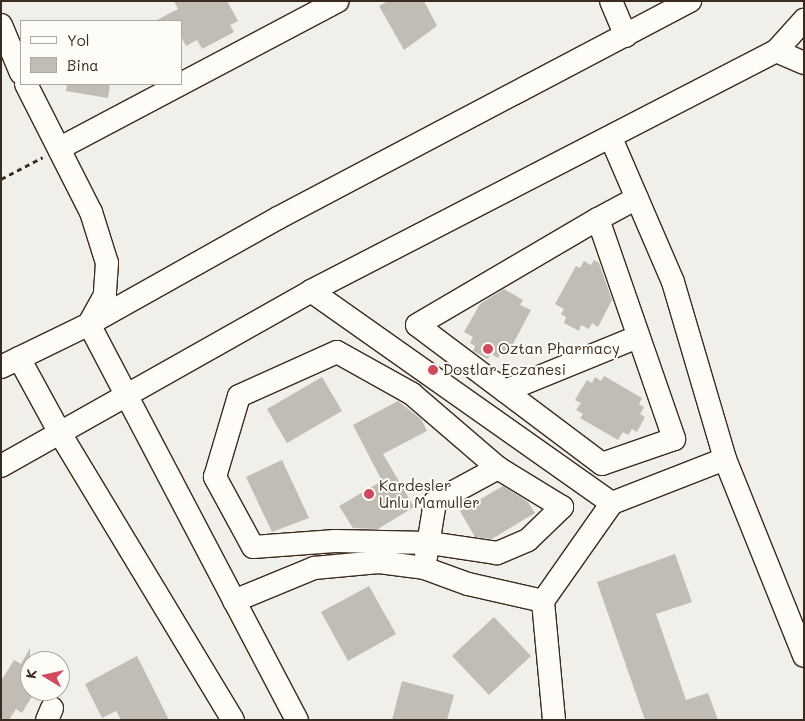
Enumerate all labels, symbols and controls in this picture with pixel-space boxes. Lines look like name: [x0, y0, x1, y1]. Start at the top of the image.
legend: [20, 20, 182, 85]
text: Yol: [67, 30, 90, 50]
text: Bina: [67, 55, 99, 75]
place label: Oztan Pharmacy: [498, 340, 620, 358]
marker: Oztan Pharmacy: [482, 343, 494, 355]
place label: Dostlar Eczanesi: [443, 361, 566, 379]
marker: Dostlar Eczanesi: [427, 364, 439, 376]
place label: Kardesler Unlu Mamuller: [379, 476, 480, 511]
marker: Kardesler Unlu Mamuller: [363, 488, 375, 500]
north arrow: [20, 651, 70, 701]
text: K: [21, 668, 41, 680]

